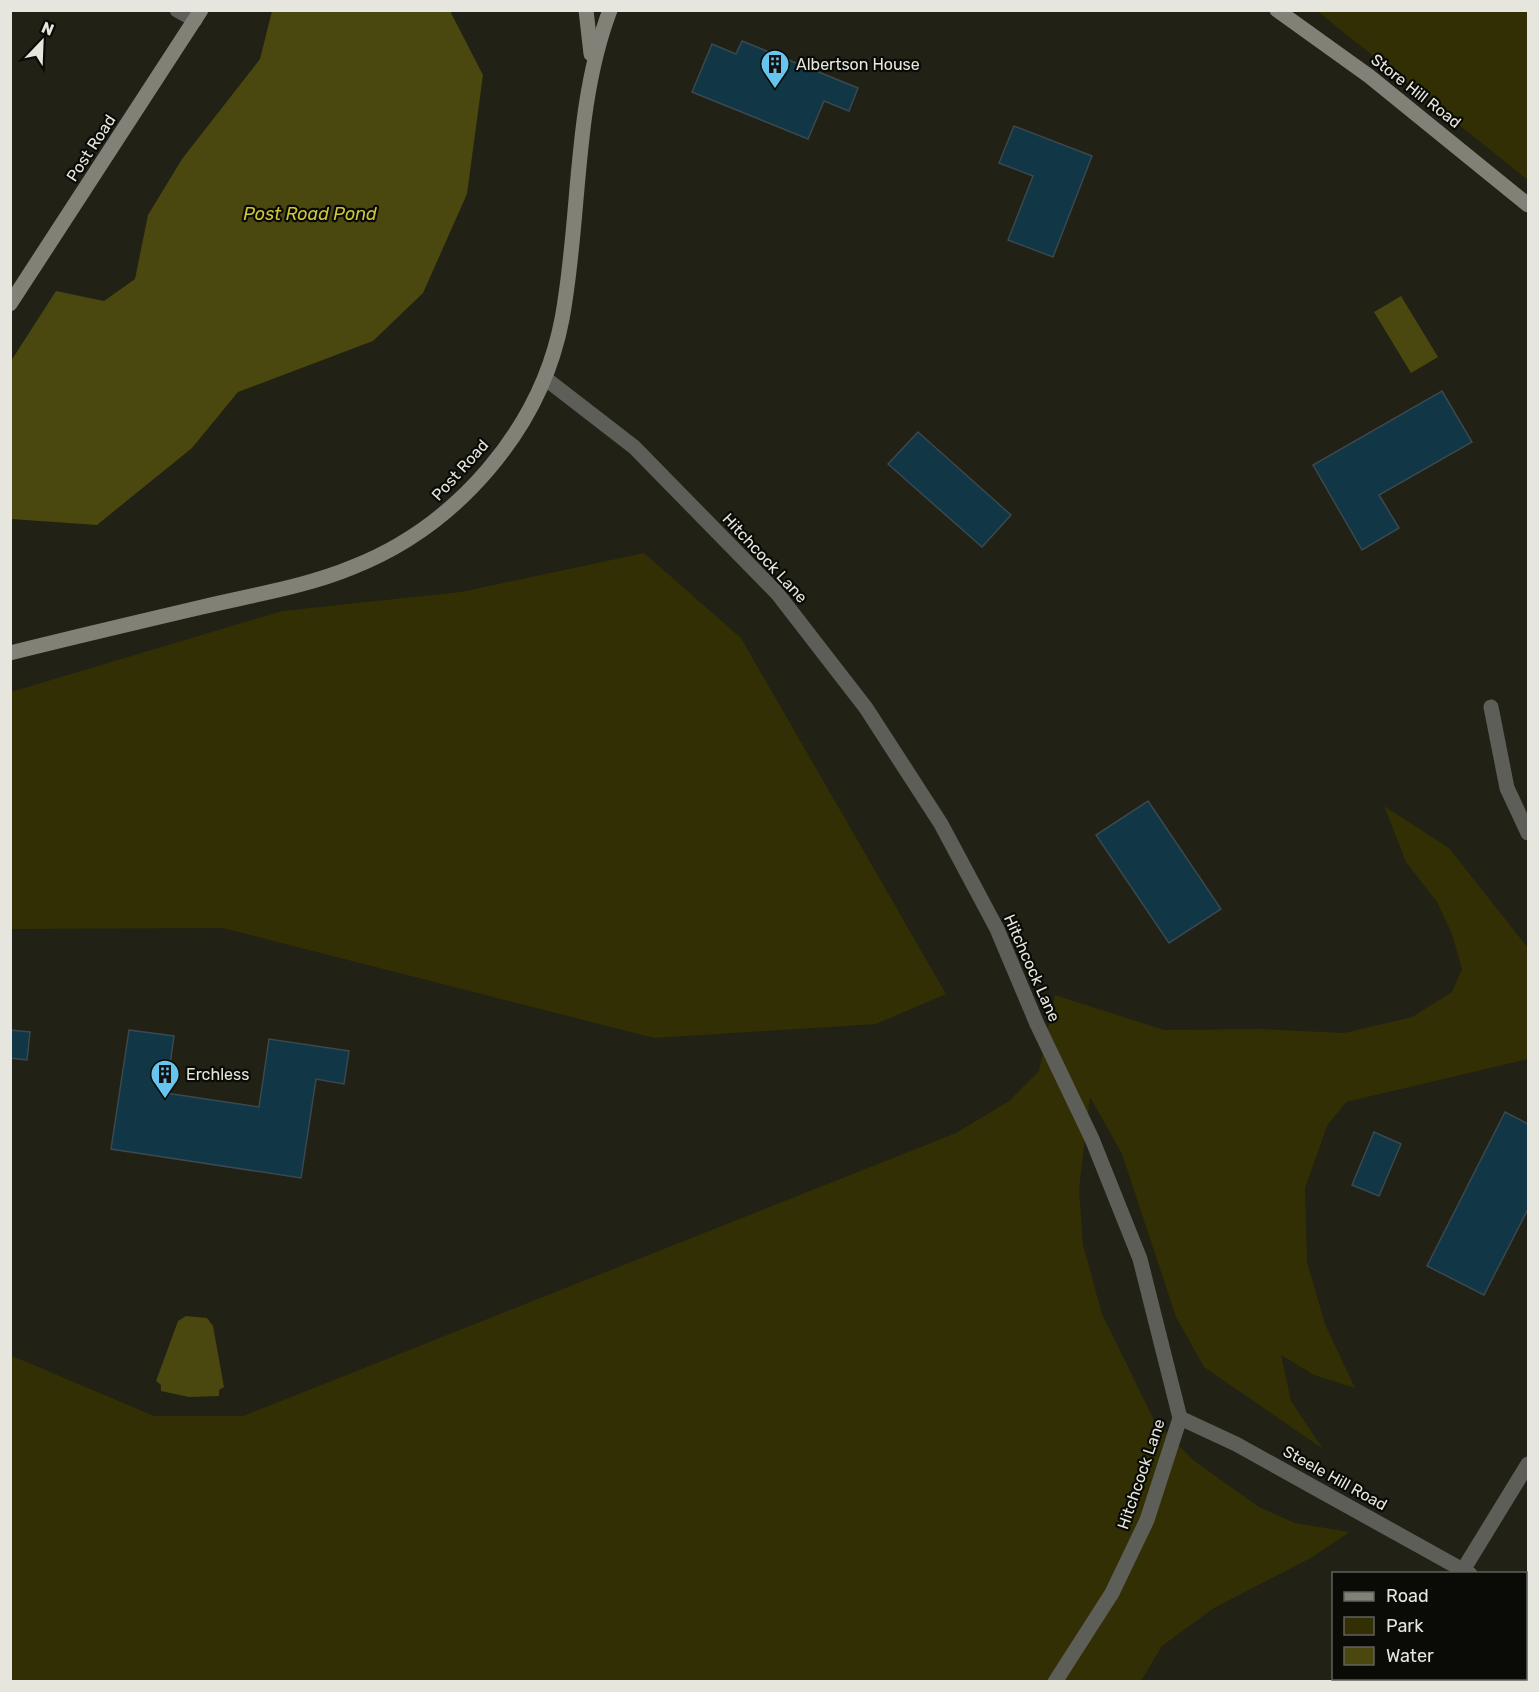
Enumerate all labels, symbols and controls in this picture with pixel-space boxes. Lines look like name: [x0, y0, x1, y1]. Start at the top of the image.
north arrow: [12, 12, 72, 72]
text: N: [39, 18, 57, 40]
building icon: Albertson House: [759, 48, 791, 90]
street label: Store Hill Road: [1367, 50, 1465, 132]
place label: Albertson House: [796, 55, 920, 74]
street label: Post Road: [62, 111, 120, 185]
water label: Post Road Pond: [243, 203, 377, 225]
street label: Post Road: [428, 436, 492, 504]
street label: Hitchcock Lane: [719, 509, 811, 607]
street label: Hitchcock Lane: [1000, 911, 1064, 1025]
building icon: Erchless: [149, 1058, 181, 1100]
place label: Erchless: [186, 1065, 249, 1084]
street label: Hitchcock Lane: [1113, 1416, 1169, 1532]
street label: Steele Hill Road: [1280, 1442, 1390, 1514]
legend: [1332, 1572, 1527, 1680]
text: Road: [1386, 1585, 1429, 1607]
text: Park: [1386, 1615, 1424, 1637]
text: Water: [1386, 1645, 1434, 1667]

